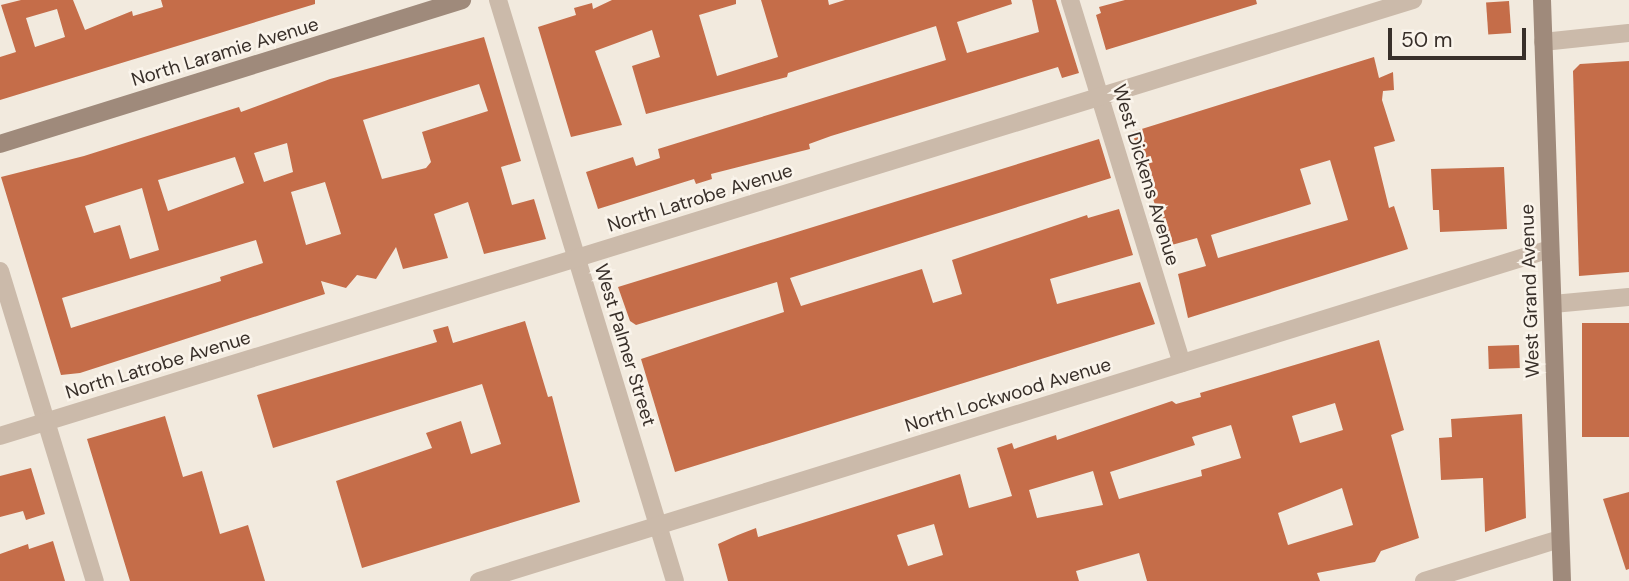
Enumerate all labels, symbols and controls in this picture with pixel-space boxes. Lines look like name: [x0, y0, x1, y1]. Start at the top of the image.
street label: North Laramie Avenue: [129, 13, 321, 91]
scale bar: [1391, 14, 1529, 58]
text: 50 m: [1401, 26, 1452, 54]
street label: West Dickens Avenue: [1108, 82, 1184, 268]
street label: North Latrobe Avenue: [605, 159, 795, 237]
street label: West Grand Avenue: [1516, 204, 1544, 378]
street label: West Palmer Street: [589, 261, 661, 429]
street label: North Latrobe Avenue: [63, 326, 253, 404]
street label: North Lockwood Avenue: [902, 353, 1114, 437]

